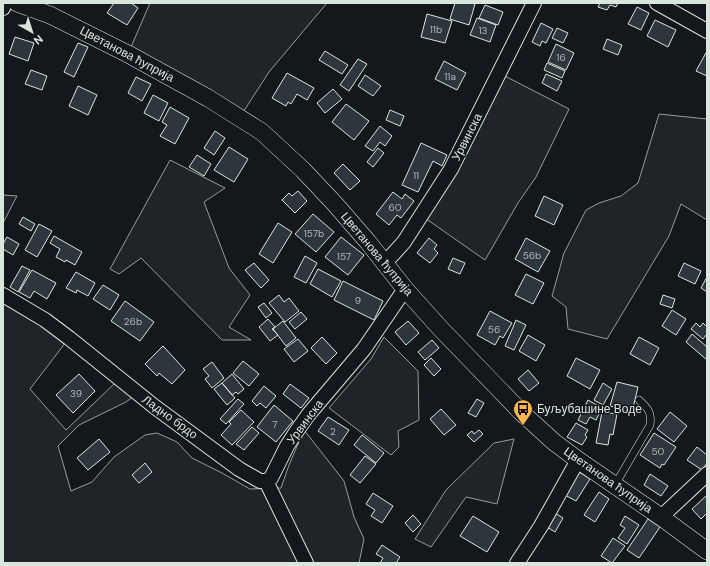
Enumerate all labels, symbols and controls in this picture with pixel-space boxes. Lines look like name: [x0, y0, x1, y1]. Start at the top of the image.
north arrow: [12, 12, 52, 52]
street label: Цветанова ћуприја: [77, 22, 177, 86]
house number: 11b: [430, 23, 442, 36]
house number: 13: [478, 24, 488, 37]
text: N: [31, 32, 46, 48]
house number: 16: [556, 51, 566, 64]
house number: 11a: [444, 70, 456, 83]
street label: Урвинска: [448, 110, 486, 164]
house number: 11: [413, 169, 419, 182]
house number: 60: [388, 201, 402, 214]
street label: Цветанова ћуприја: [337, 209, 417, 299]
house number: 157b: [304, 227, 324, 240]
house number: 56b: [523, 249, 541, 262]
house number: 157: [337, 250, 351, 263]
house number: 9: [355, 294, 361, 307]
house number: 26b: [124, 315, 142, 328]
house number: 56: [488, 323, 500, 336]
house number: 39: [70, 387, 82, 400]
street label: Ладно брдо: [139, 391, 201, 443]
street label: Урвинска: [283, 396, 327, 447]
bus stop icon: Буљубашине Воде: [512, 398, 534, 426]
place label: Буљубашине Воде: [537, 401, 642, 417]
house number: 7: [272, 418, 278, 431]
house number: 2: [330, 425, 336, 438]
street label: Цветанова ћуприја: [561, 443, 656, 517]
house number: 50: [652, 445, 665, 458]

